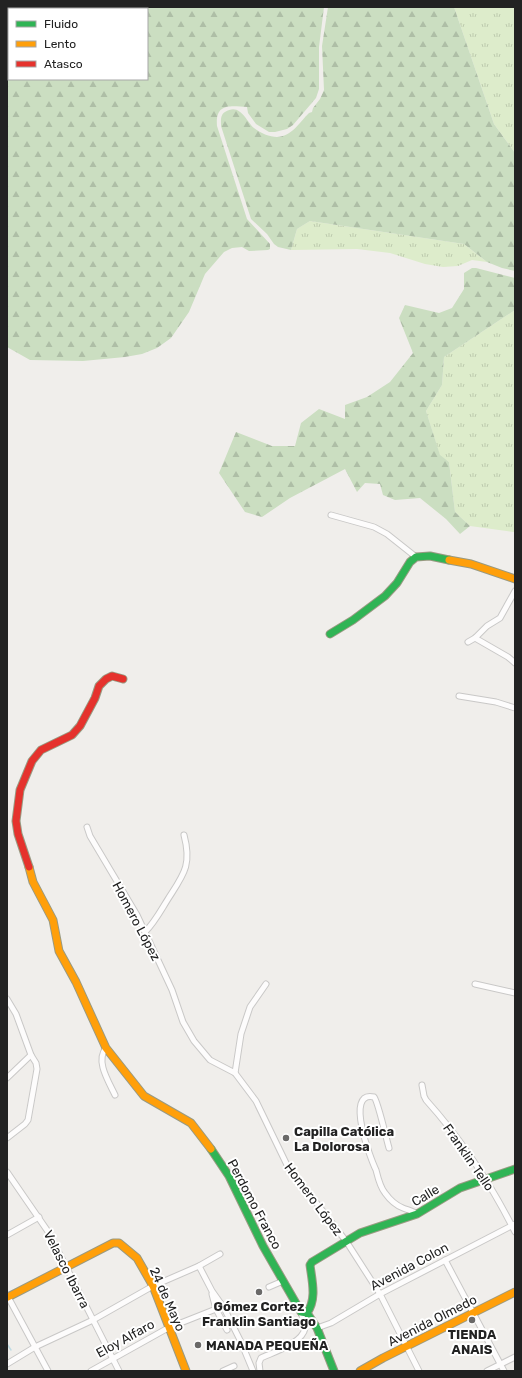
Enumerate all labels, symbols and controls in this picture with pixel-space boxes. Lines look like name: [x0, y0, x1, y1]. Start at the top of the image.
legend: [8, 8, 148, 80]
text: Fluido: [44, 17, 78, 31]
text: Lento: [44, 37, 76, 51]
text: Atasco: [44, 57, 83, 71]
street label: Homero López: [109, 879, 164, 964]
street label: Franklin Tello: [440, 1121, 497, 1194]
place label: Capilla Católica La Dolorosa: [294, 1124, 394, 1154]
marker: Capilla Católica La Dolorosa: [281, 1133, 291, 1143]
street label: Perdomo Franco: [225, 1157, 285, 1252]
street label: Homero López: [281, 1160, 346, 1239]
street label: Calle: [409, 1181, 442, 1209]
street label: Velasco Ibarra: [41, 1228, 93, 1311]
street label: Avenida Colon: [368, 1240, 451, 1293]
street label: 24 de Mayo: [147, 1265, 188, 1334]
marker: Gómez Cortez Franklin Santiago: [254, 1287, 264, 1297]
street label: Avenida Olmedo: [385, 1292, 479, 1349]
place label: Gómez Cortez Franklin Santiago: [202, 1299, 316, 1329]
marker: TIENDA ANAIS: [467, 1315, 477, 1325]
street label: Eloy Alfaro: [94, 1316, 157, 1361]
place label: TIENDA ANAIS: [448, 1327, 497, 1357]
place label: MANADA PEQUEÑA: [206, 1338, 329, 1353]
marker: MANADA PEQUEÑA: [193, 1340, 203, 1350]

